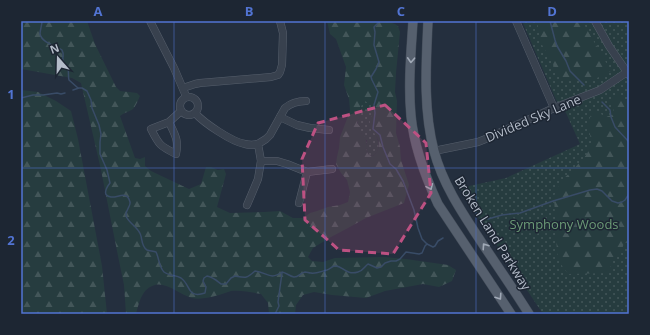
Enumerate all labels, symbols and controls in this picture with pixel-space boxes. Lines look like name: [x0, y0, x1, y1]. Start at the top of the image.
text: A: [94, 2, 103, 20]
text: B: [245, 2, 254, 20]
text: C: [397, 2, 405, 20]
text: D: [547, 2, 557, 20]
north arrow: [38, 38, 78, 78]
text: N: [48, 40, 61, 57]
one-way arrow: [407, 57, 416, 63]
text: 1: [7, 85, 15, 103]
street label: Divided Sky Lane: [482, 90, 584, 146]
street label: Broken Land Parkway: [451, 173, 536, 294]
one-way arrow: [426, 183, 434, 190]
park label: Symphony Woods: [509, 215, 619, 233]
text: 2: [7, 231, 15, 249]
one-way arrow: [482, 244, 489, 251]
one-way arrow: [495, 293, 502, 300]

